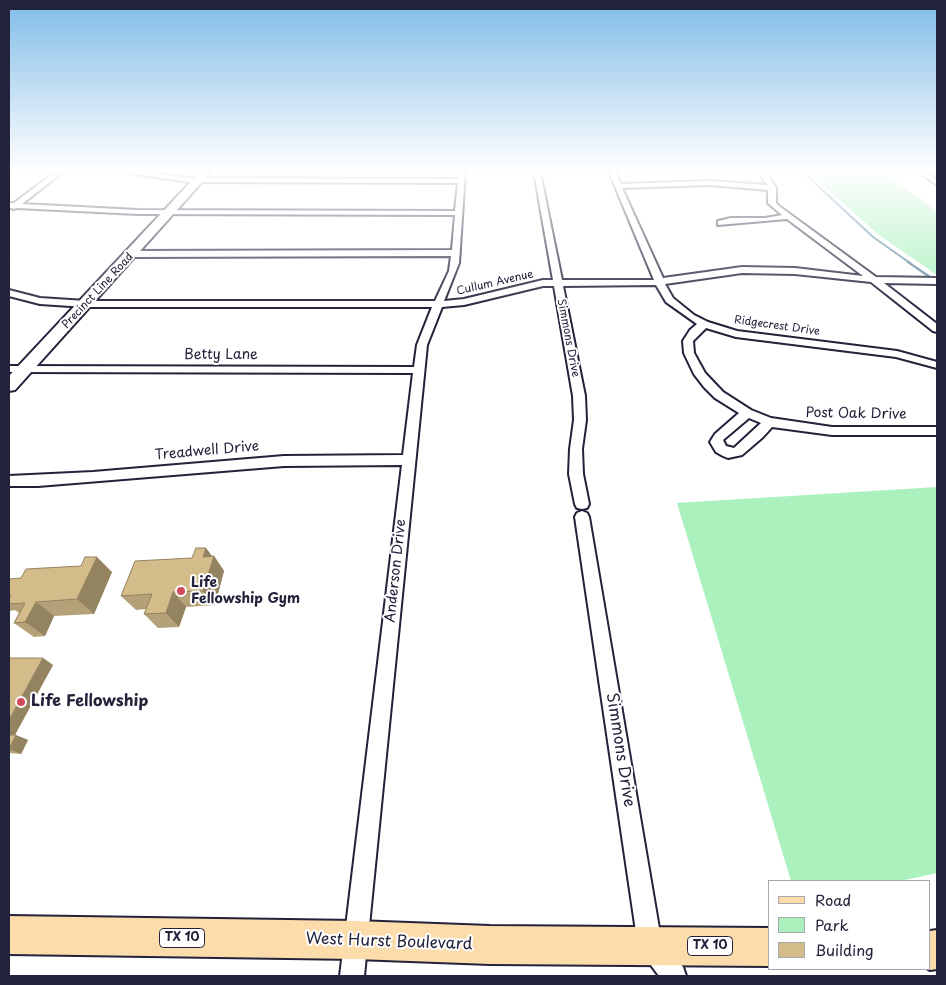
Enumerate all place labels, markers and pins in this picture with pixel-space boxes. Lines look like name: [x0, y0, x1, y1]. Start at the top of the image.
place label: Life Fellowship Gym: [191, 575, 300, 608]
marker: Life Fellowship Gym: [175, 585, 187, 597]
place label: Life Fellowship: [31, 692, 148, 712]
marker: Life Fellowship: [15, 696, 27, 708]

